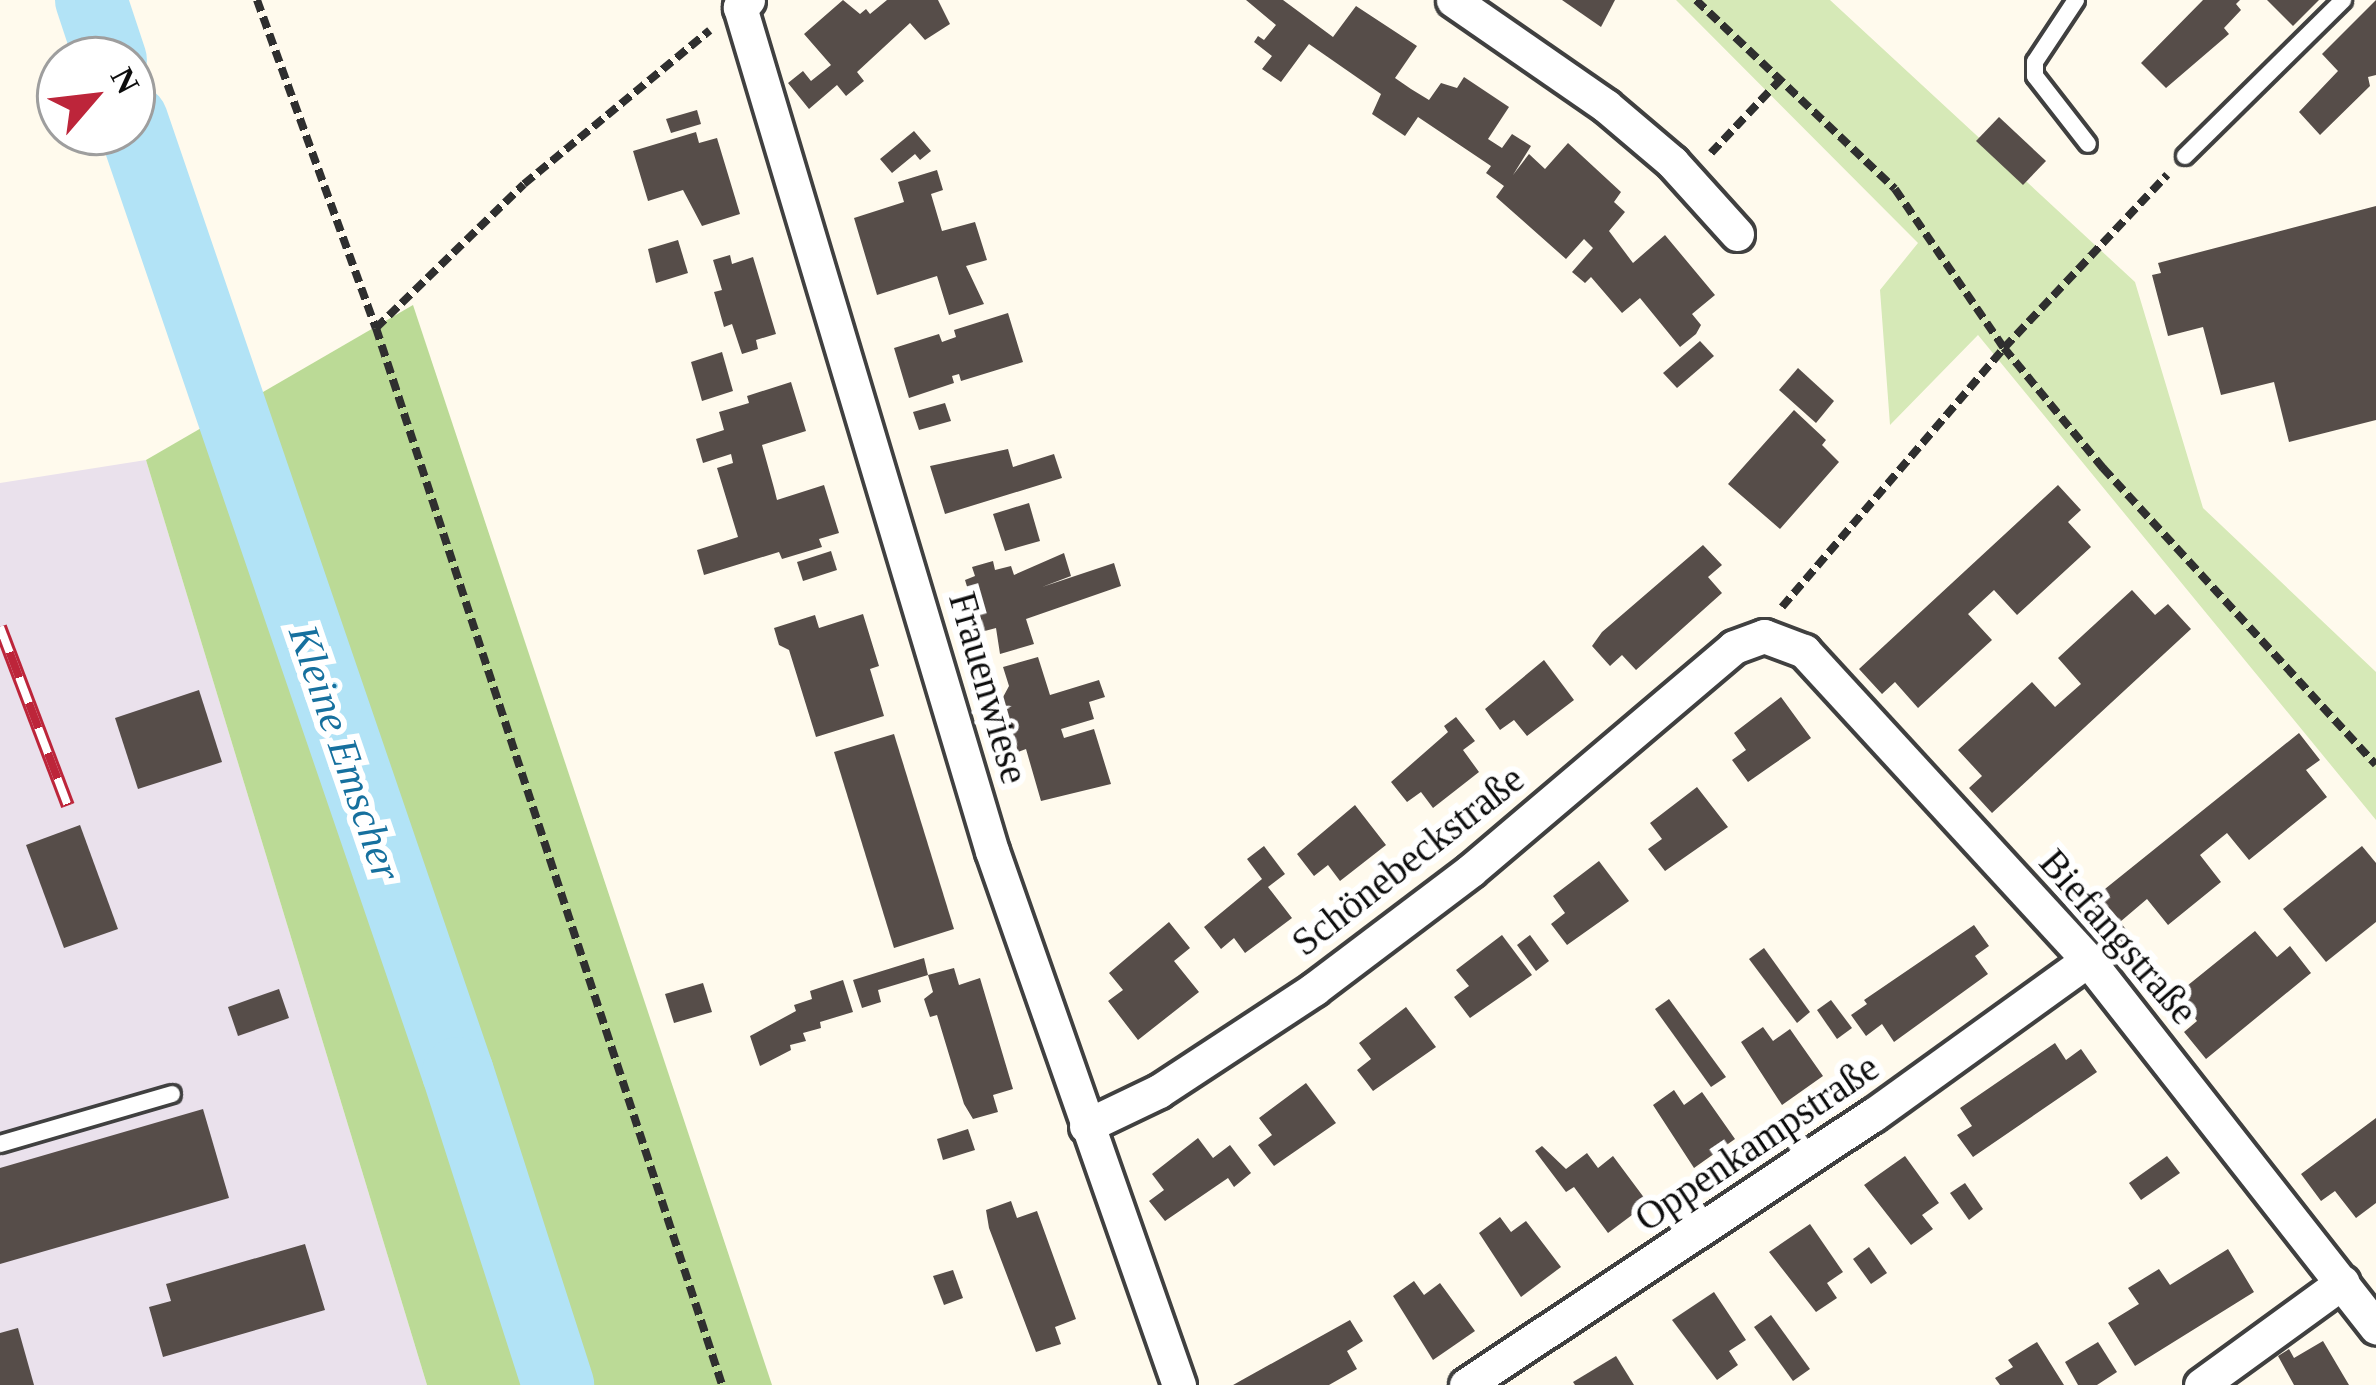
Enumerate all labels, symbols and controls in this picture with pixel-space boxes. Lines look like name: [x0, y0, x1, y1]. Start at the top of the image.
north arrow: [36, 36, 156, 156]
text: N: [104, 62, 147, 99]
street label: Frauenwiese: [938, 587, 1038, 789]
water label: Kleine Emscher: [278, 619, 412, 887]
street label: Schönebeckstraße: [1283, 756, 1533, 966]
street label: Biefangstraße: [2029, 840, 2207, 1034]
street label: Oppenkampstraße: [1626, 1044, 1888, 1242]

